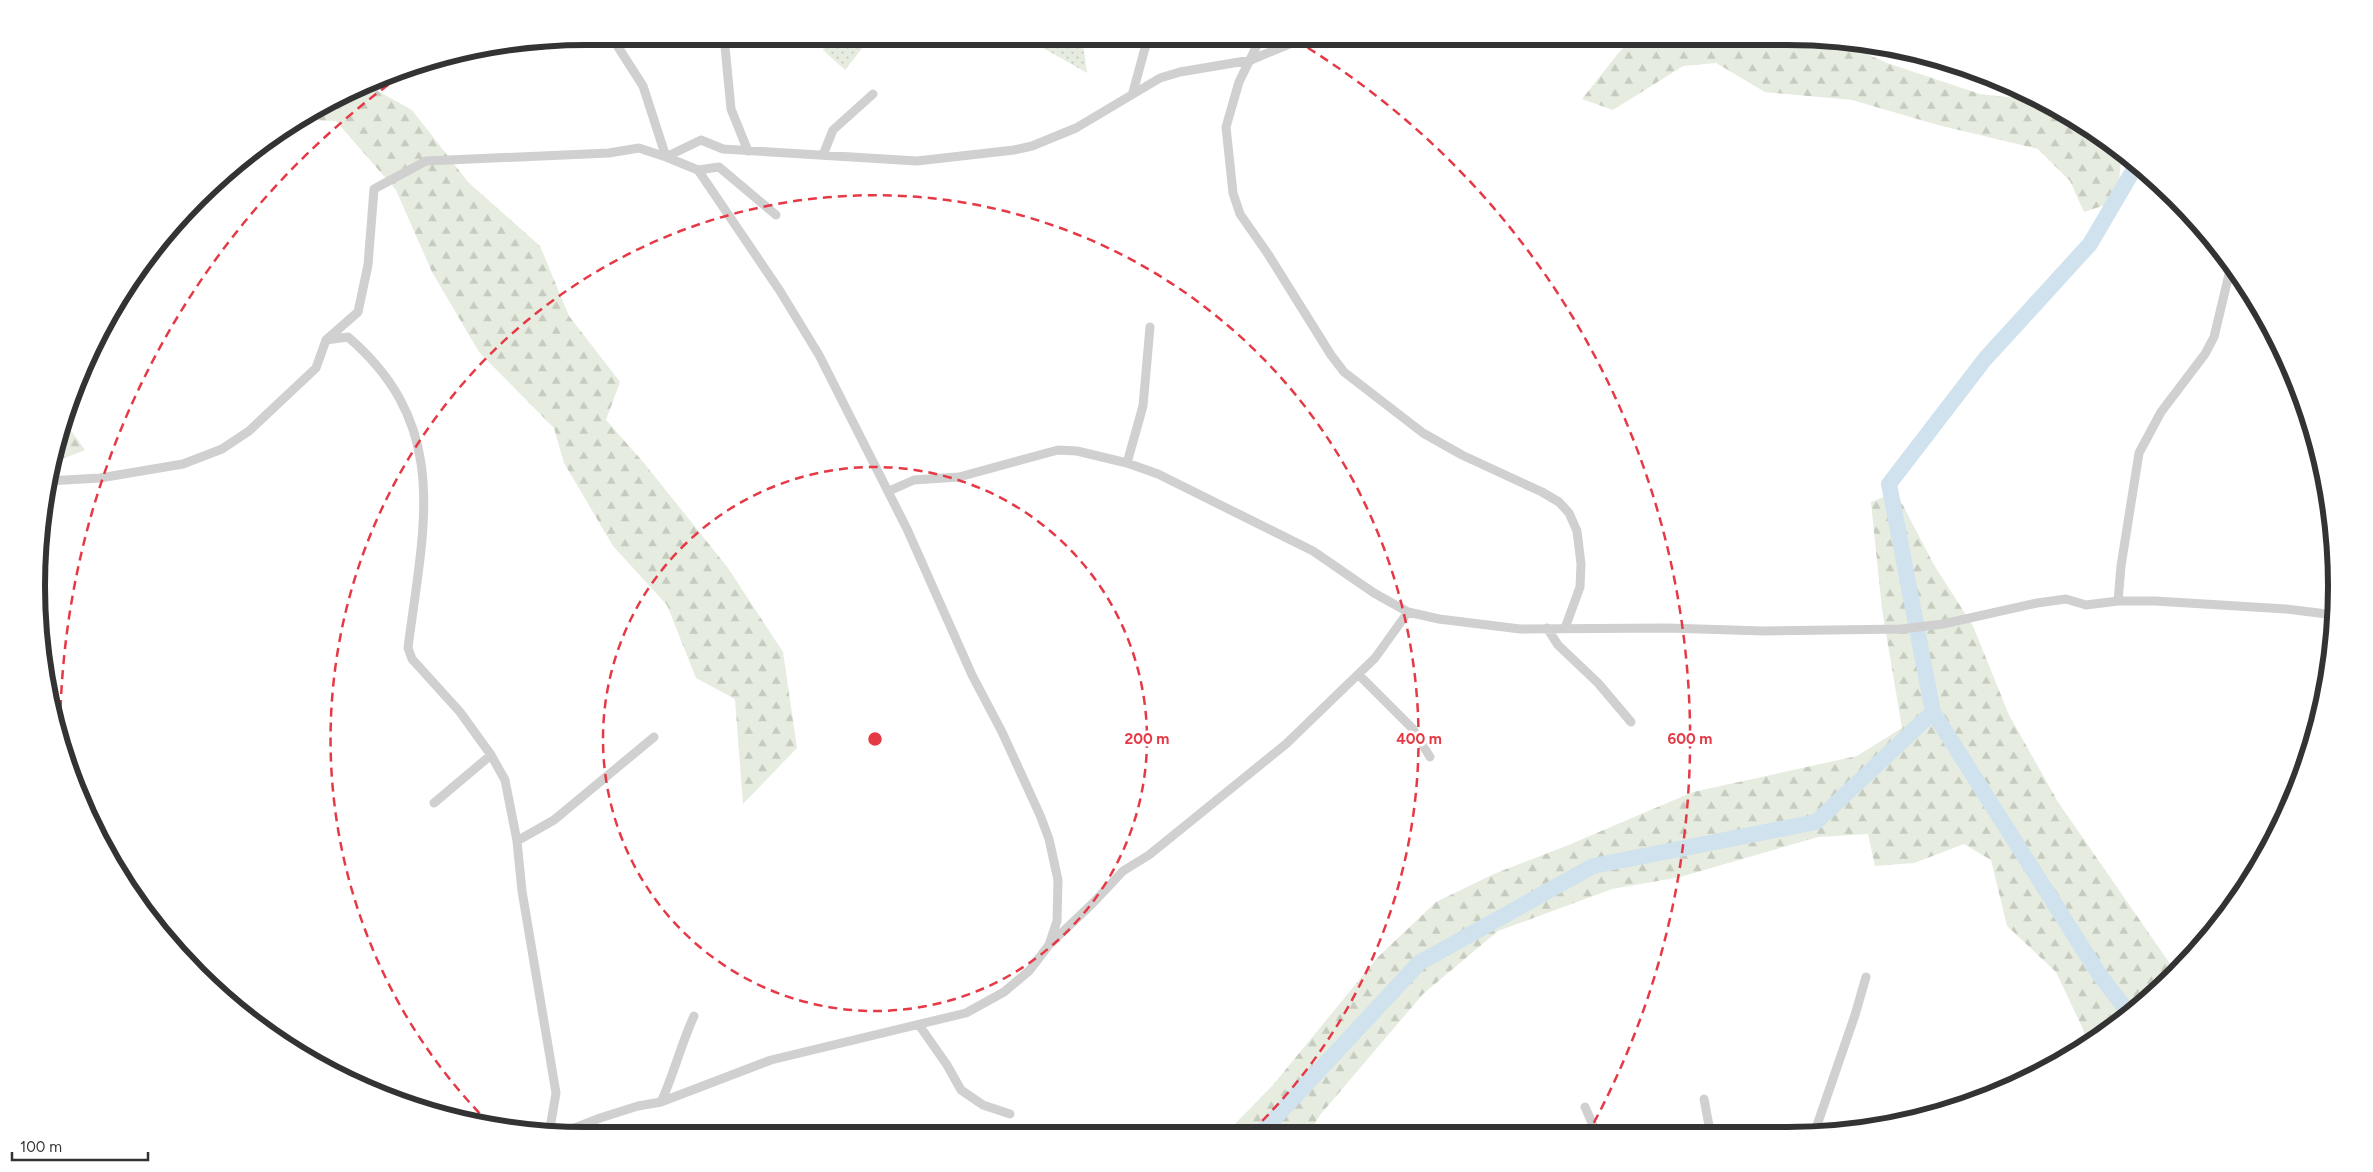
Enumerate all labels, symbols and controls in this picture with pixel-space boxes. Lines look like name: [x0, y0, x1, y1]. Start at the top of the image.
centre of rings: [866, 730, 884, 748]
text: 200 m: [1125, 730, 1169, 748]
text: 400 m: [1396, 730, 1442, 748]
text: 600 m: [1668, 730, 1712, 748]
scale bar: [12, 1130, 149, 1162]
text: 100 m: [20, 1138, 62, 1156]

